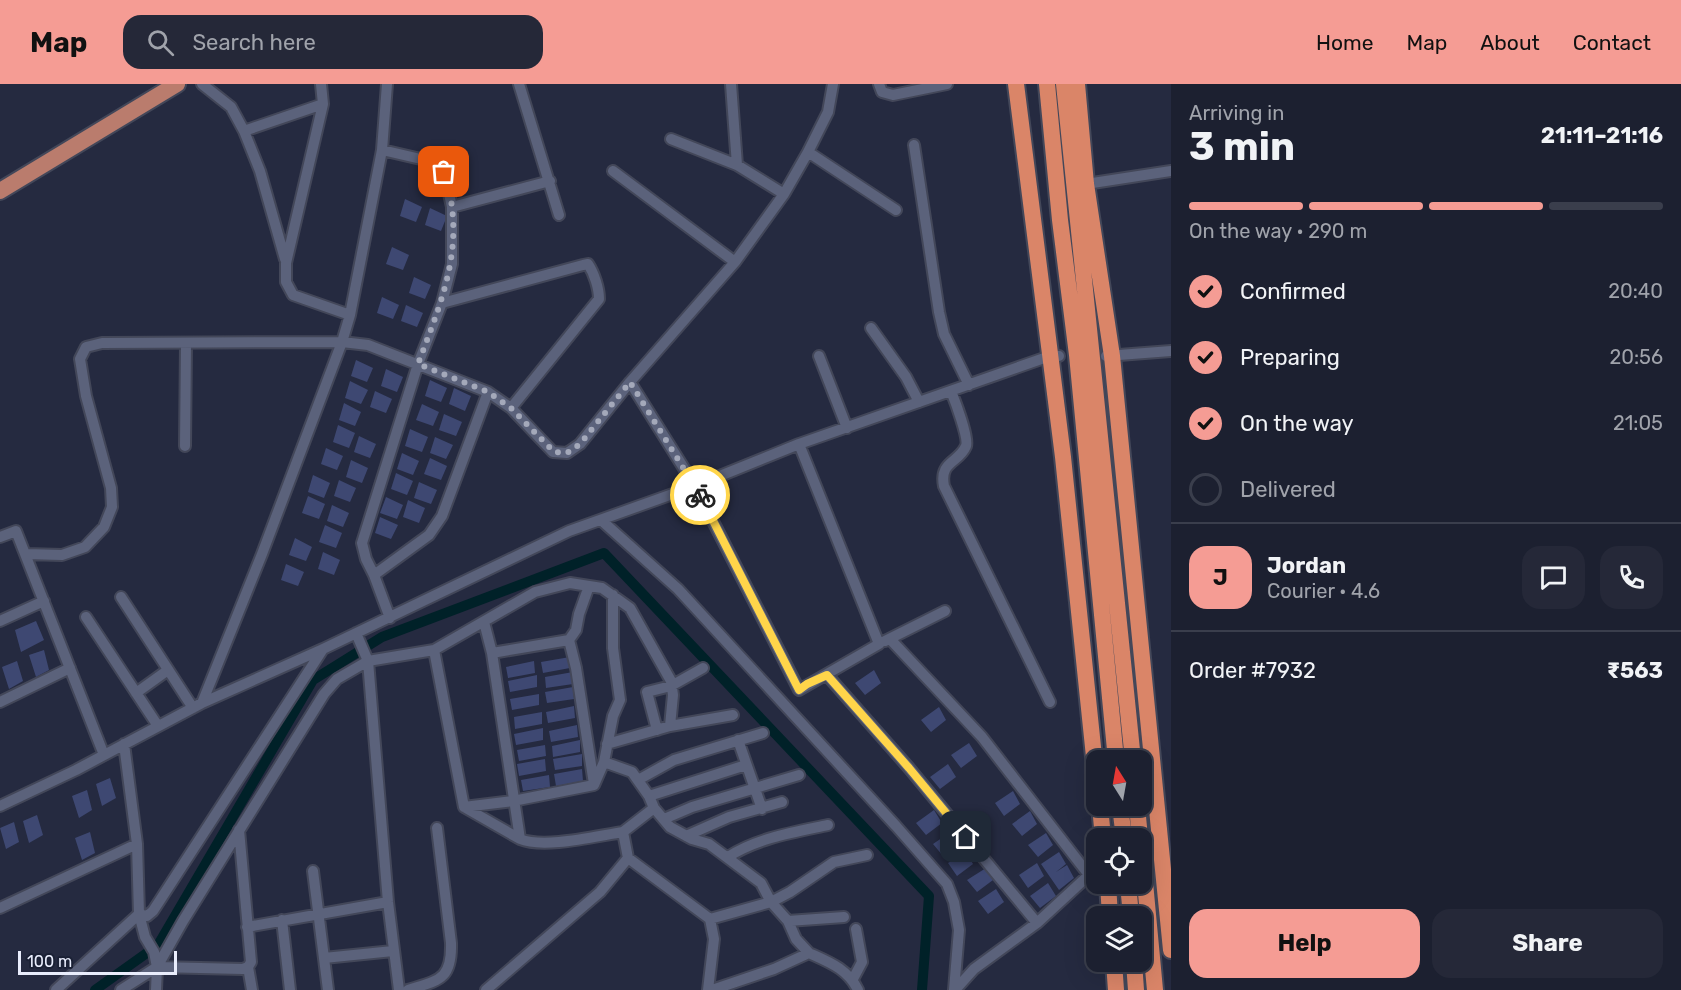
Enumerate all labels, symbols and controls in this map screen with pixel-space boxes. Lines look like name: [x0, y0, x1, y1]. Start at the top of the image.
search box: [123, 15, 543, 69]
text: Map: [30, 26, 87, 59]
icon: search: [144, 26, 177, 59]
text: Search here: [192, 29, 316, 56]
text: Home: [1316, 30, 1373, 55]
text: Map: [1406, 30, 1447, 55]
text: About: [1480, 30, 1540, 55]
text: Contact: [1573, 30, 1651, 55]
text: Arriving in: [1189, 101, 1284, 125]
text: 21:11–21:16: [1541, 122, 1663, 149]
text: 3 min: [1189, 124, 1295, 170]
pin: [418, 146, 469, 197]
icon: bag: [427, 155, 460, 188]
text: On the way · 290 m: [1189, 219, 1367, 243]
icon: check: [1189, 275, 1222, 308]
text: Confirmed: [1240, 278, 1346, 305]
text: 20:40: [1608, 279, 1663, 303]
icon: check: [1189, 341, 1222, 374]
text: Preparing: [1240, 344, 1340, 371]
text: 20:56: [1610, 345, 1663, 369]
icon: check: [1189, 407, 1222, 440]
text: On the way: [1240, 410, 1354, 437]
text: 21:05: [1613, 411, 1663, 435]
courier: [670, 465, 730, 525]
text: Delivered: [1240, 476, 1336, 503]
icon: bike: [684, 479, 717, 512]
button: chat: [1522, 546, 1585, 609]
button: phone: [1600, 546, 1663, 609]
text: Jordan: [1267, 552, 1346, 579]
text: J: [1213, 564, 1228, 591]
text: Courier · 4.6: [1267, 579, 1380, 603]
text: Order #7932: [1189, 657, 1316, 684]
text: ₹563: [1607, 657, 1663, 684]
north arrow: [1086, 750, 1152, 816]
map controls: [1086, 750, 1152, 972]
pin: [940, 811, 991, 862]
icon: home: [949, 820, 982, 853]
button: locate: [1086, 828, 1152, 894]
button: layers: [1086, 906, 1152, 972]
button: Help: [1189, 909, 1420, 978]
button: Share: [1432, 909, 1663, 978]
scale bar: [18, 948, 177, 976]
text: 100 m: [27, 952, 72, 971]

